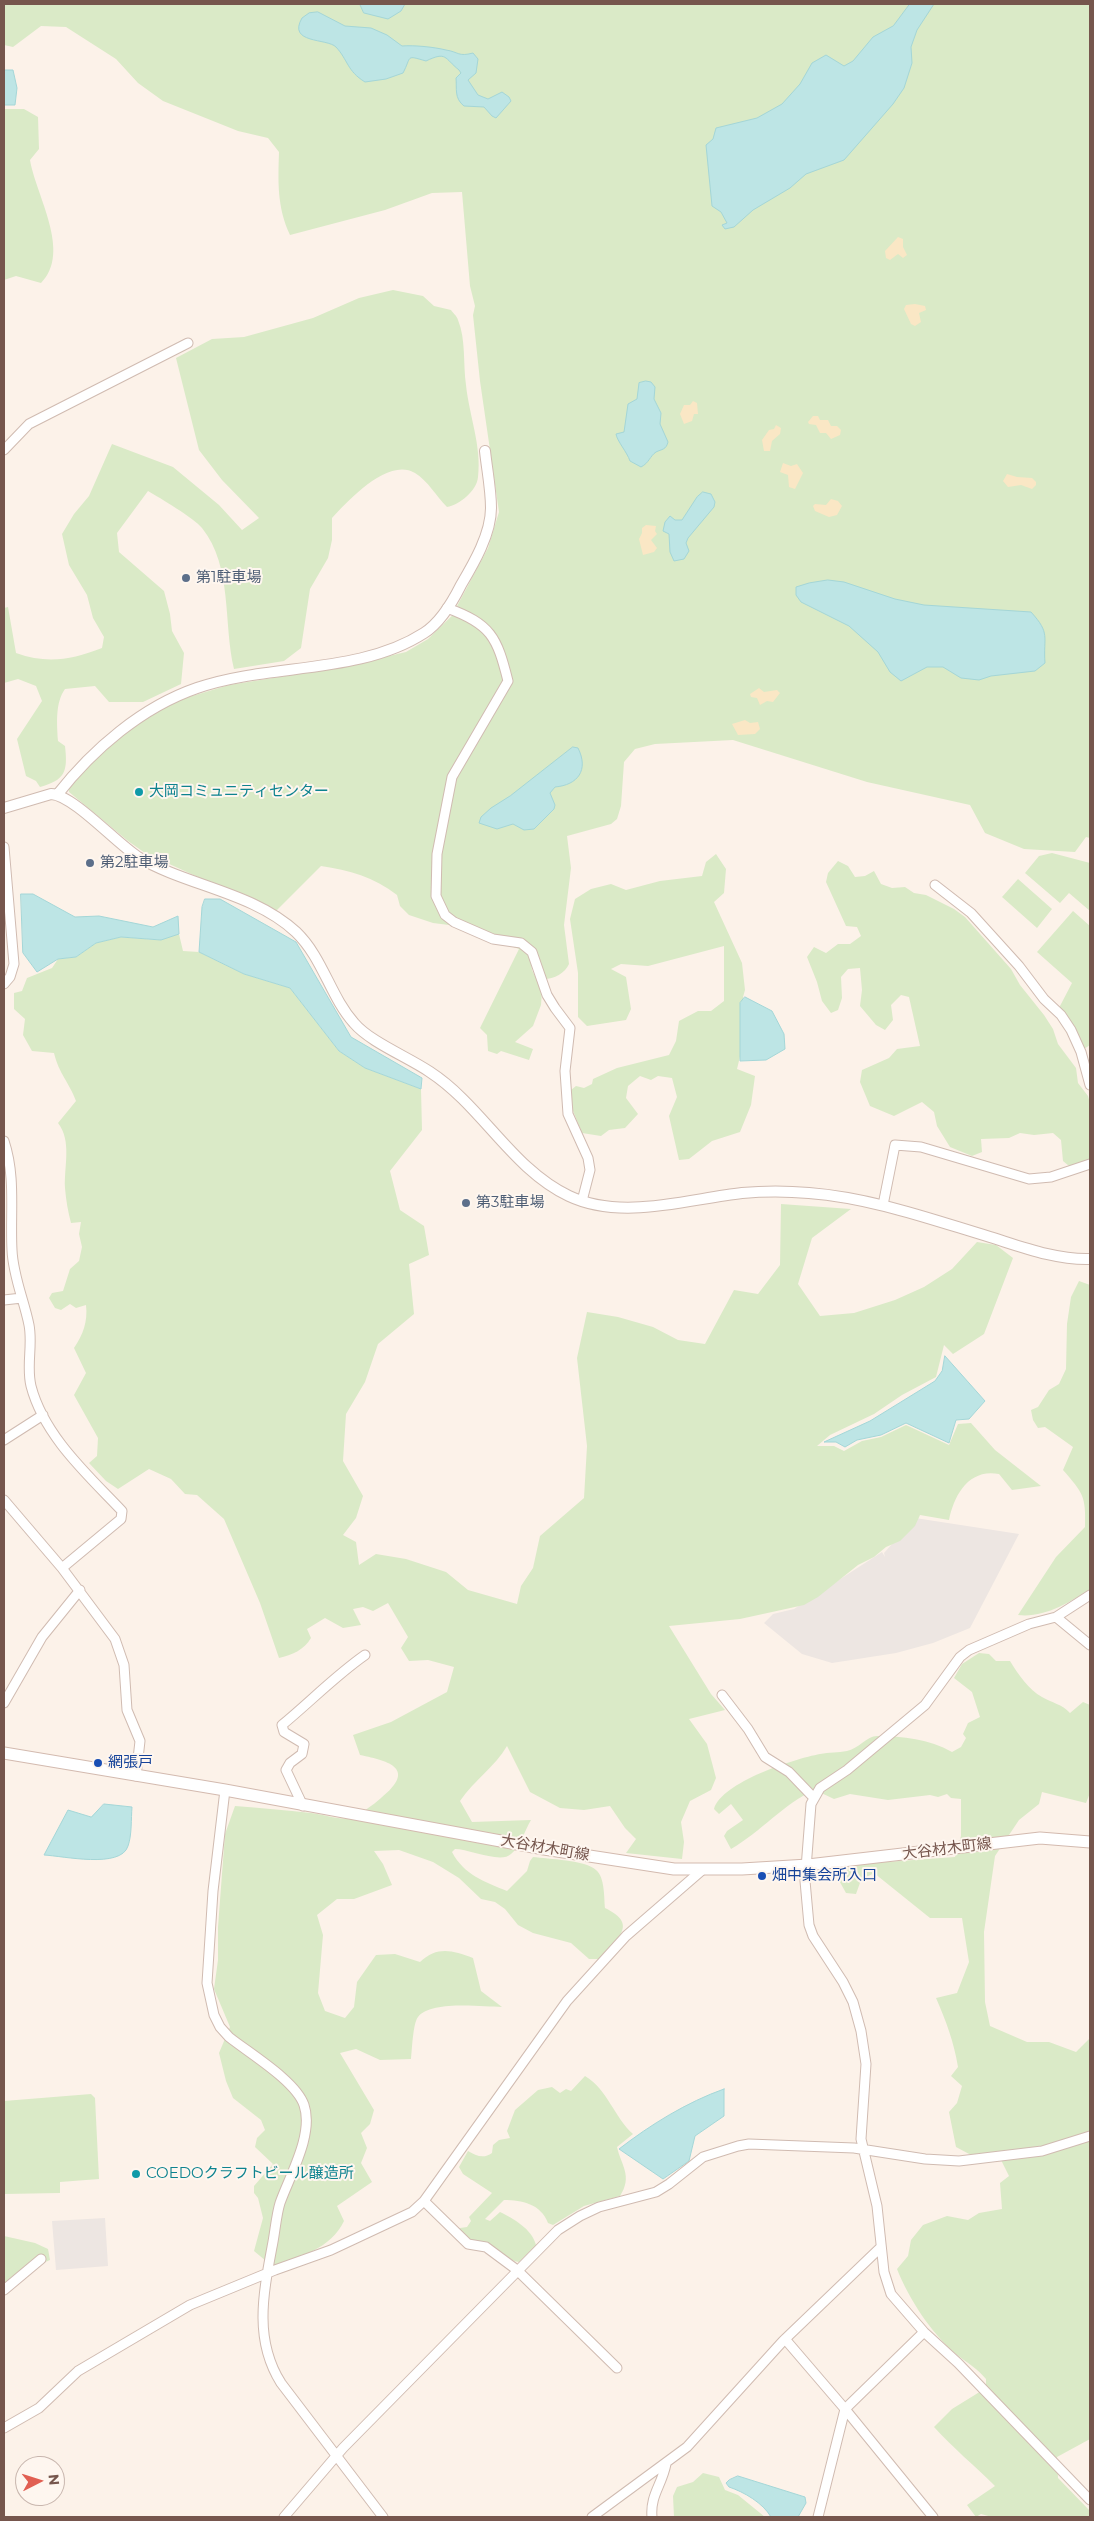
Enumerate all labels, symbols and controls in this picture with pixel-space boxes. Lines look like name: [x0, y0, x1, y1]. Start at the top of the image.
place label: 第1駐車場: [196, 569, 261, 587]
marker: 第1駐車場: [180, 572, 192, 584]
place label: 大岡コミュニティセンター: [149, 783, 329, 801]
marker: 大岡コミュニティセンター: [133, 786, 145, 798]
place label: 第2駐車場: [100, 854, 169, 872]
marker: 第2駐車場: [84, 857, 96, 869]
place label: 第3駐車場: [476, 1194, 544, 1212]
marker: 第3駐車場: [460, 1197, 472, 1209]
place label: 網張戸: [108, 1754, 153, 1772]
marker: 網張戸: [92, 1757, 104, 1769]
street label: 大谷材木町線: [499, 1831, 591, 1865]
street label: 大谷材木町線: [901, 1835, 993, 1863]
place label: 畑中集会所入口: [772, 1867, 877, 1885]
marker: 畑中集会所入口: [756, 1870, 768, 1882]
place label: COEDOクラフトビール醸造所: [146, 2165, 354, 2183]
marker: COEDOクラフトビール醸造所: [130, 2168, 142, 2180]
north arrow: [15, 2456, 65, 2506]
text: N: [44, 2473, 63, 2486]

